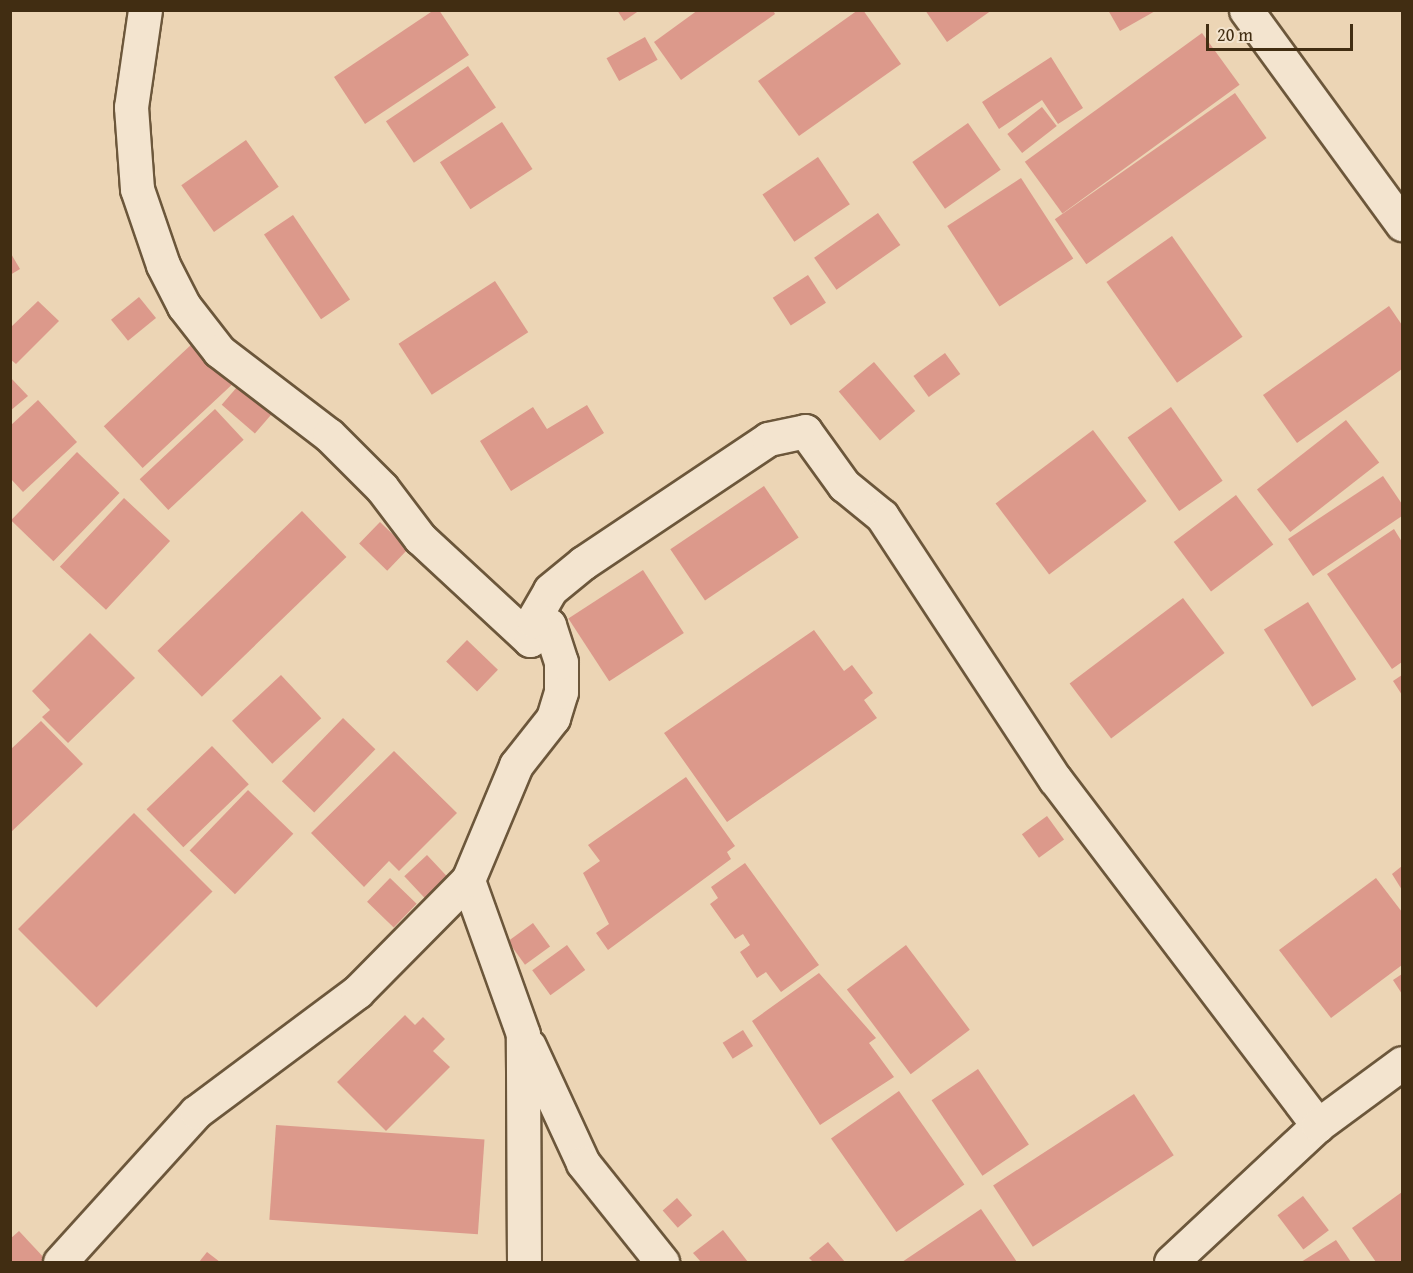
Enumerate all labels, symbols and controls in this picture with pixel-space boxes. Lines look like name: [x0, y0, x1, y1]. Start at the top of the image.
scale bar: [1209, 12, 1356, 50]
text: 20 m: [1217, 21, 1253, 48]

